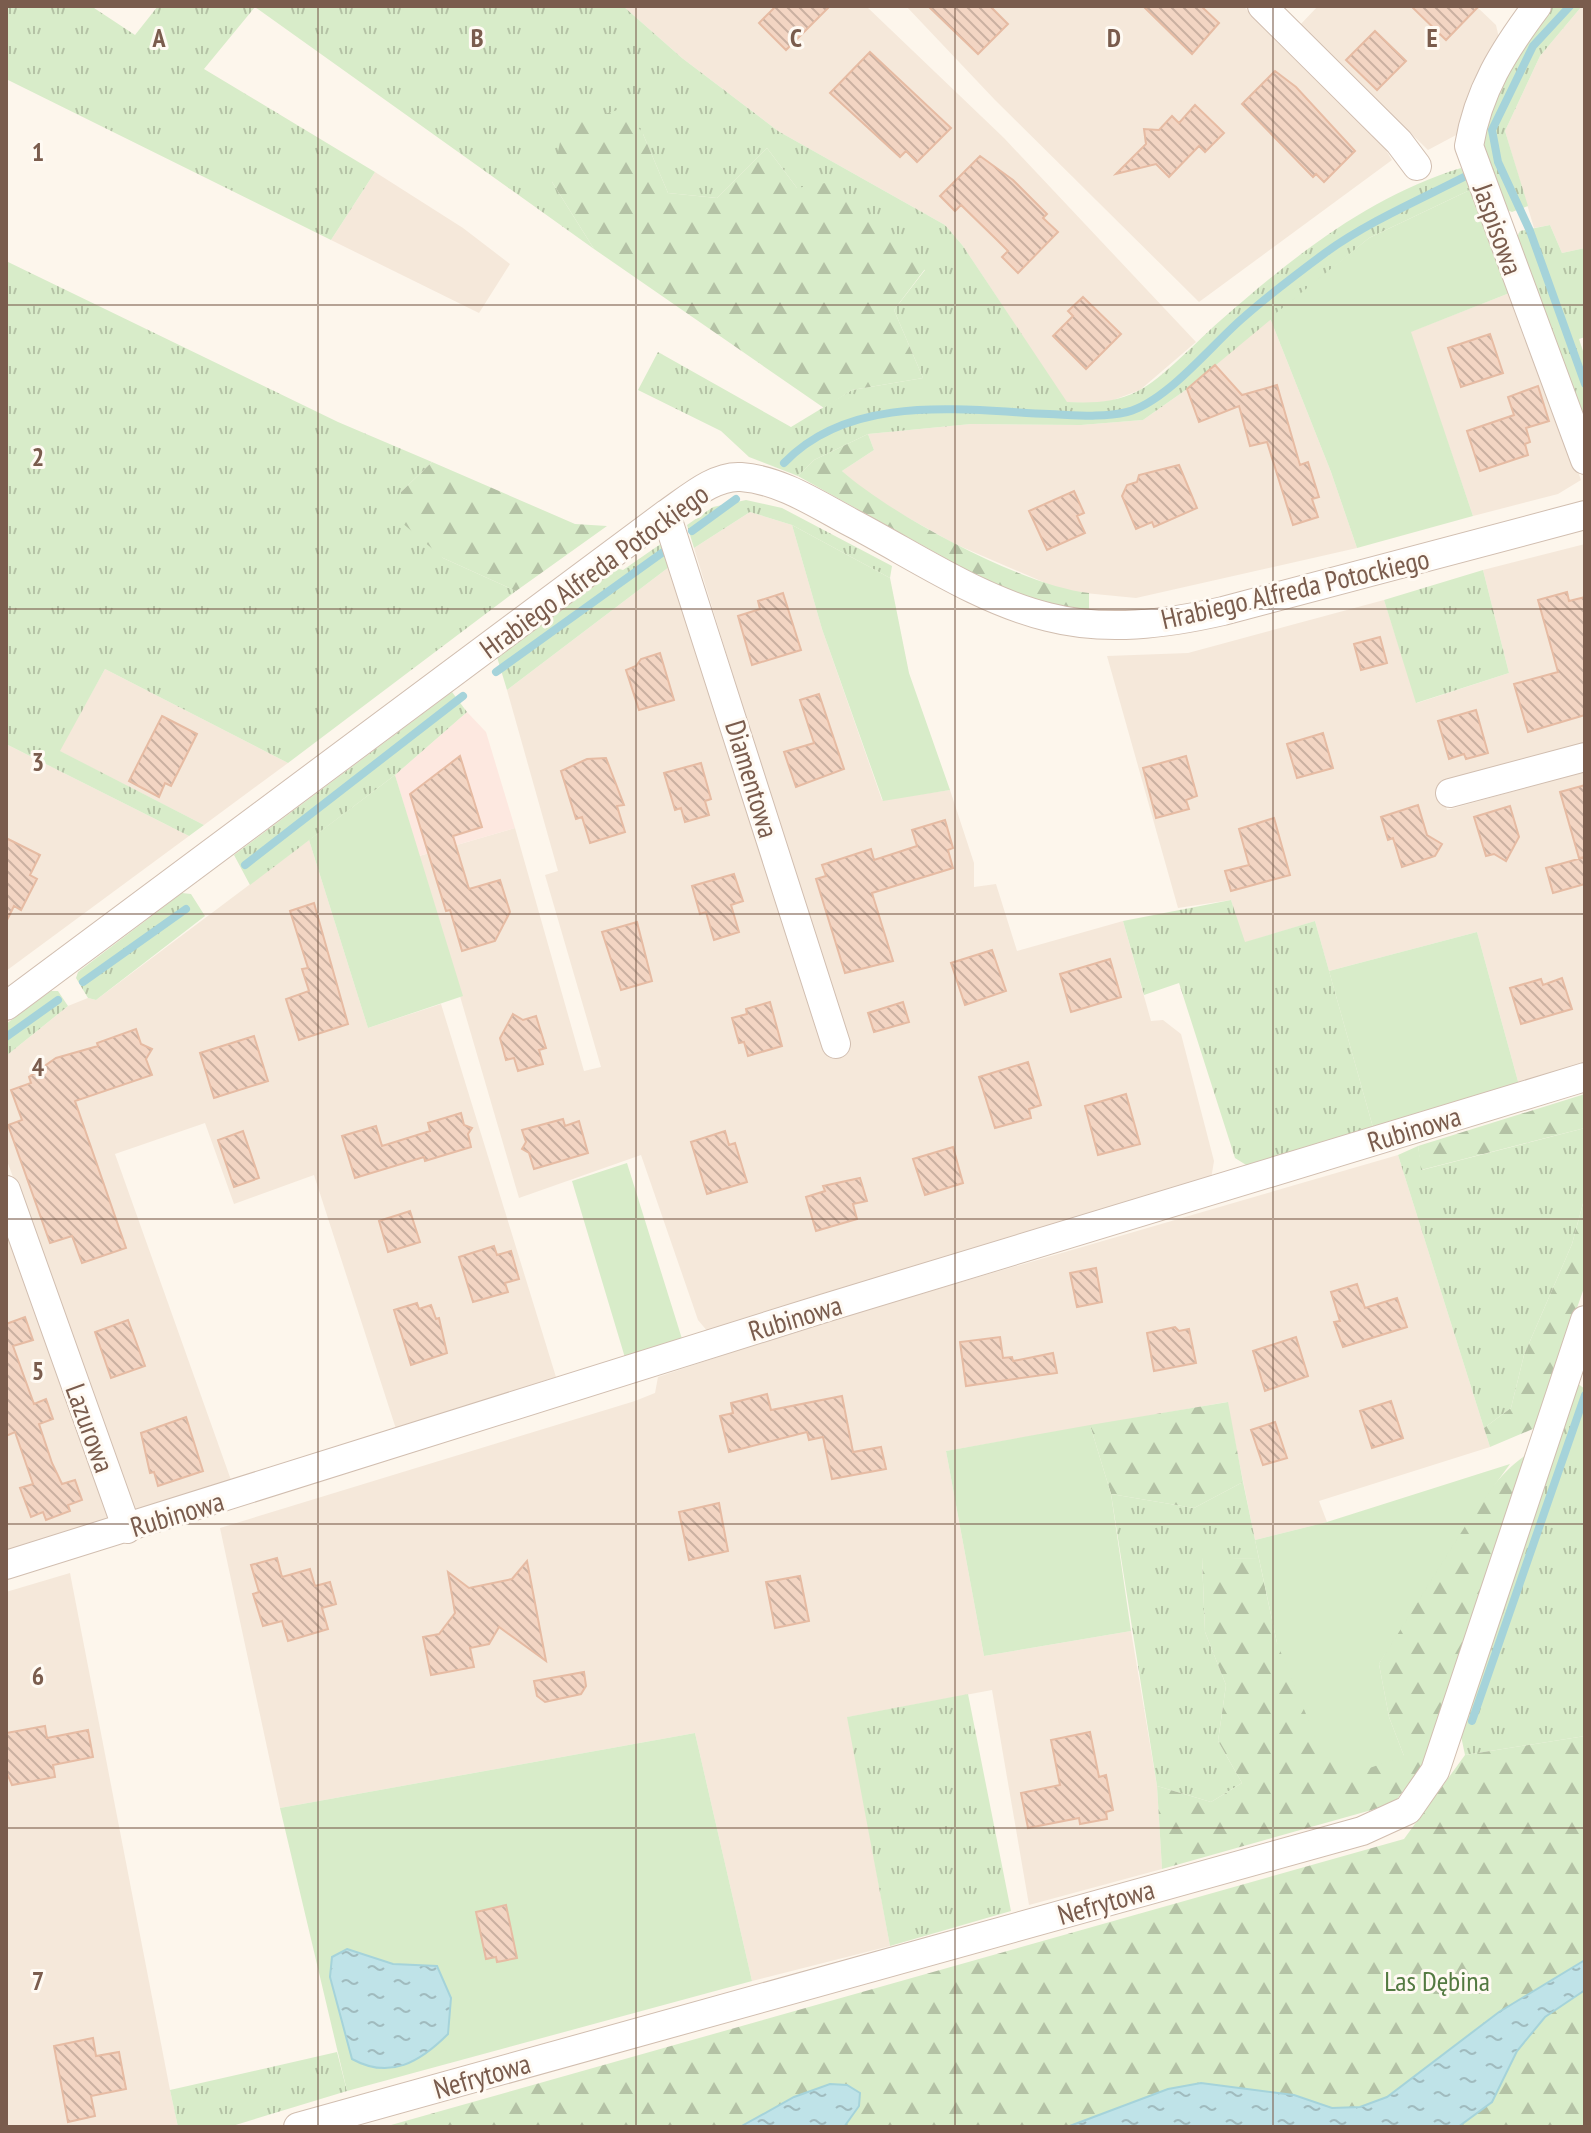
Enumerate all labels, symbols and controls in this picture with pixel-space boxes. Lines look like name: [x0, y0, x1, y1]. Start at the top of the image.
text: A: [151, 21, 166, 54]
text: B: [471, 21, 484, 54]
text: C: [790, 21, 802, 54]
text: D: [1107, 21, 1121, 54]
text: E: [1426, 21, 1438, 54]
text: 1: [32, 135, 44, 168]
street label: Jaspisowa: [1465, 177, 1532, 280]
text: 2: [32, 440, 44, 473]
street label: Hrabiego Alfreda Potockiego: [472, 475, 716, 666]
street label: Hrabiego Alfreda Potockiego: [1157, 540, 1433, 637]
street label: Diamentowa: [717, 716, 788, 842]
text: 3: [32, 745, 44, 778]
text: 4: [32, 1050, 45, 1083]
street label: Rubinowa: [1363, 1097, 1465, 1160]
street label: Rubinowa: [744, 1286, 846, 1349]
text: 5: [32, 1354, 44, 1387]
street label: Lazurowa: [57, 1378, 124, 1477]
street label: Rubinowa: [126, 1482, 228, 1545]
text: 6: [32, 1659, 44, 1692]
street label: Nefrytowa: [1053, 1870, 1159, 1933]
park label: Las Dębina: [1384, 1962, 1490, 1999]
text: 7: [32, 1964, 44, 1997]
street label: Nefrytowa: [429, 2044, 535, 2107]

